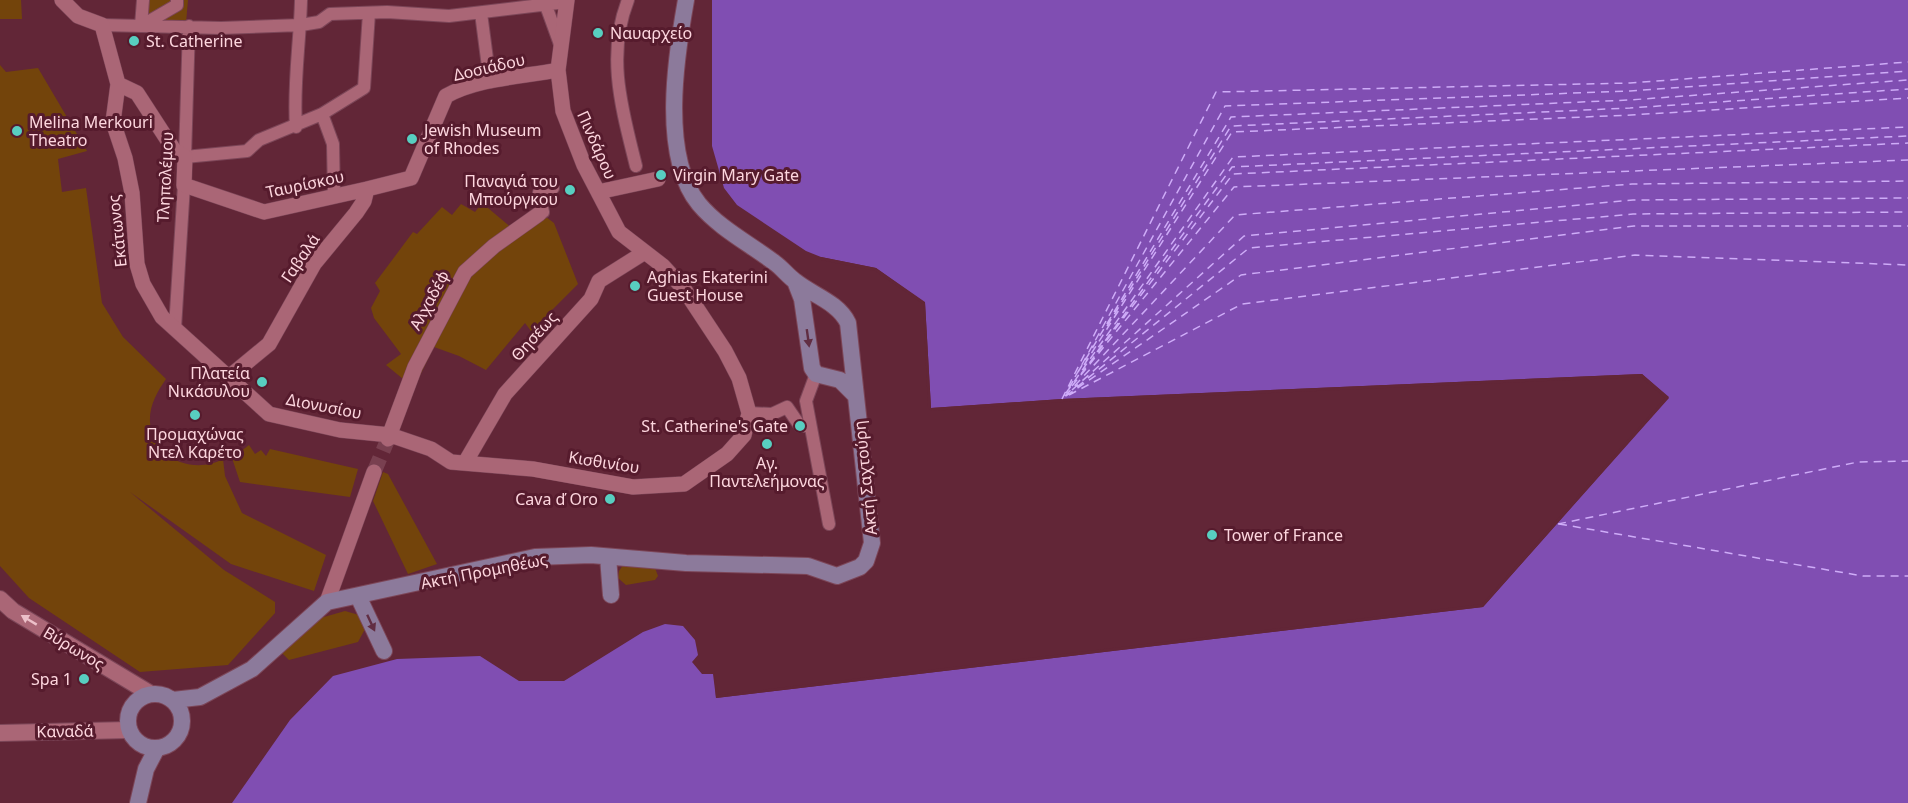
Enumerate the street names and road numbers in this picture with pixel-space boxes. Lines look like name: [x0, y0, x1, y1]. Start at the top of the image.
street label: Δοσιάδου: [451, 48, 527, 86]
street label: Πινδάρου: [572, 107, 622, 183]
street label: Τληπολέμου: [152, 131, 178, 223]
street label: Ταυρίσκου: [264, 165, 346, 203]
street label: Εκάτωνος: [102, 193, 132, 268]
street label: Γαβαλά: [276, 229, 324, 287]
street label: Αλχαδέφ: [404, 266, 454, 334]
street label: Θησέως: [506, 306, 562, 366]
street label: Διονυσίου: [284, 388, 364, 424]
street label: Ακτή Σαχτούρη: [848, 420, 882, 536]
street label: Κισθινίου: [567, 446, 641, 478]
street label: Ακτή Προμηθέως: [419, 548, 549, 594]
street label: Βύρωνος: [39, 621, 109, 675]
street label: Καναδά: [36, 720, 94, 742]

